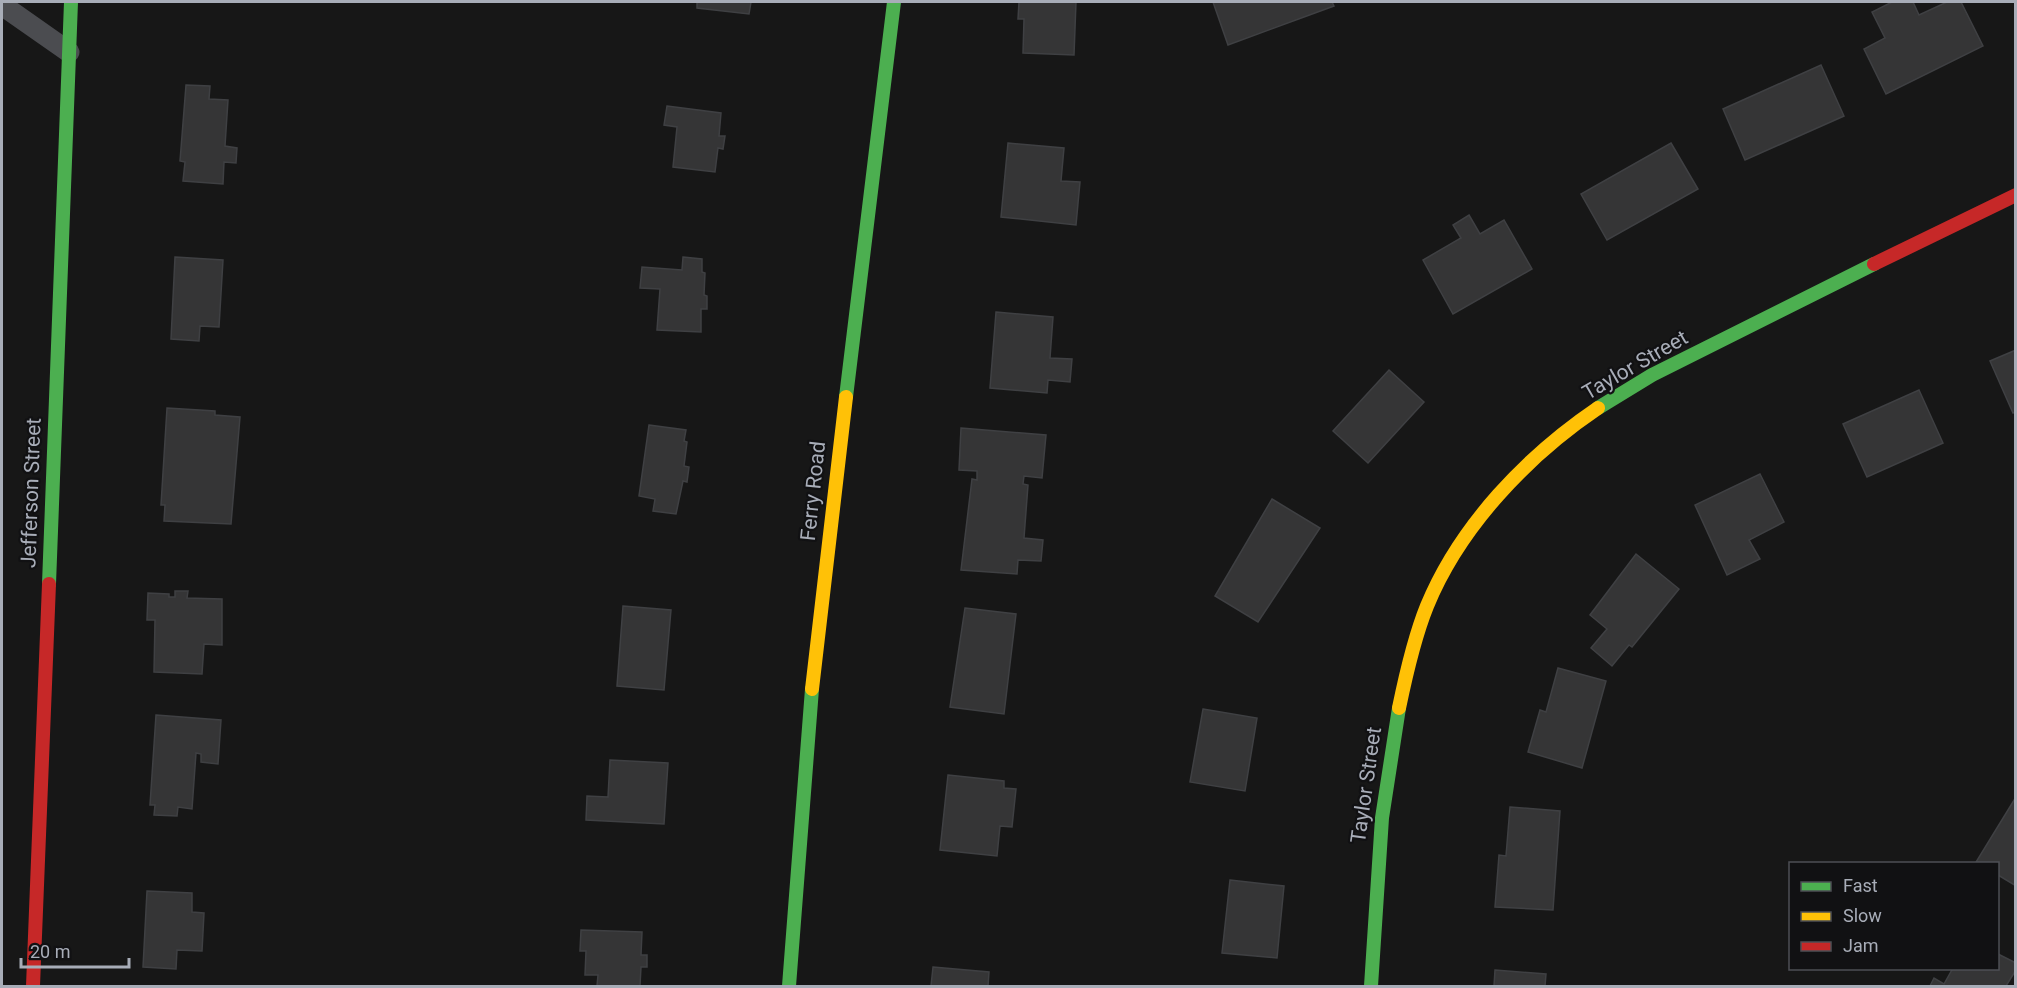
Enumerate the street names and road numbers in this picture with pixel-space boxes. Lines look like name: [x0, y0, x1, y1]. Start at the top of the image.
street label: Taylor Street: [1578, 325, 1692, 405]
street label: Jefferson Street: [16, 417, 46, 569]
street label: Ferry Road: [796, 440, 830, 542]
street label: Taylor Street: [1346, 725, 1386, 845]

